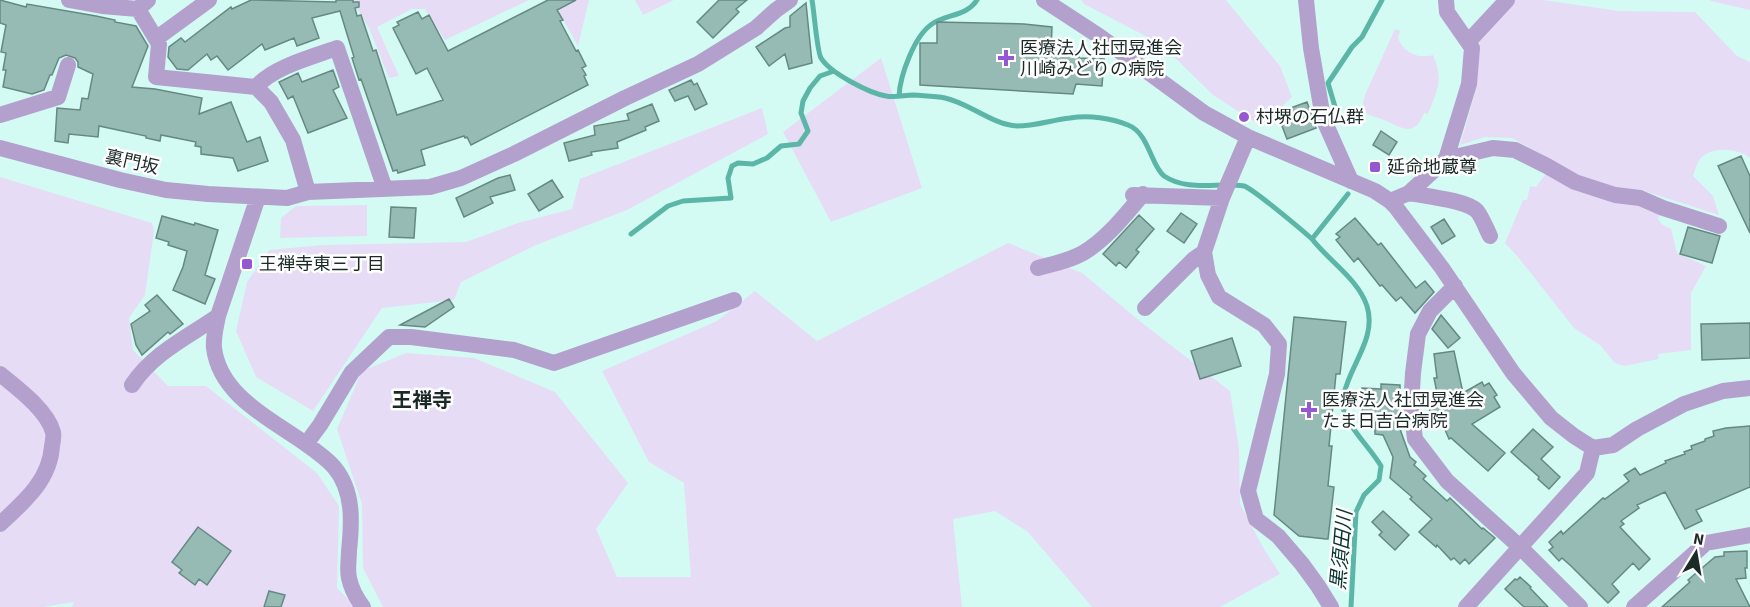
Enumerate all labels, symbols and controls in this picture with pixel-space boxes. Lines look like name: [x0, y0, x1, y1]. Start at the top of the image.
place label: 医療法人社団晃進会 川崎みどりの病院: [1020, 36, 1182, 82]
marker: 医療法人社団晃進会 川崎みどりの病院: [997, 49, 1015, 67]
place label: 村堺の石仏群: [1256, 105, 1364, 130]
marker: 村堺の石仏群: [1237, 110, 1251, 124]
street label: 裏門坂: [103, 144, 161, 181]
place label: 延命地蔵尊: [1387, 155, 1477, 180]
marker: 延命地蔵尊: [1368, 160, 1382, 174]
place label: 王禅寺東三丁目: [259, 252, 385, 277]
marker: 王禅寺東三丁目: [240, 257, 254, 271]
district label: 王禅寺: [392, 387, 452, 415]
place label: 医療法人社団晃進会 たま日吉台病院: [1322, 388, 1484, 434]
marker: 医療法人社団晃進会 たま日吉台病院: [1300, 401, 1318, 419]
water label: 黒須田川: [1325, 507, 1360, 591]
north arrow: [1666, 523, 1726, 583]
text: N: [1691, 527, 1706, 551]

